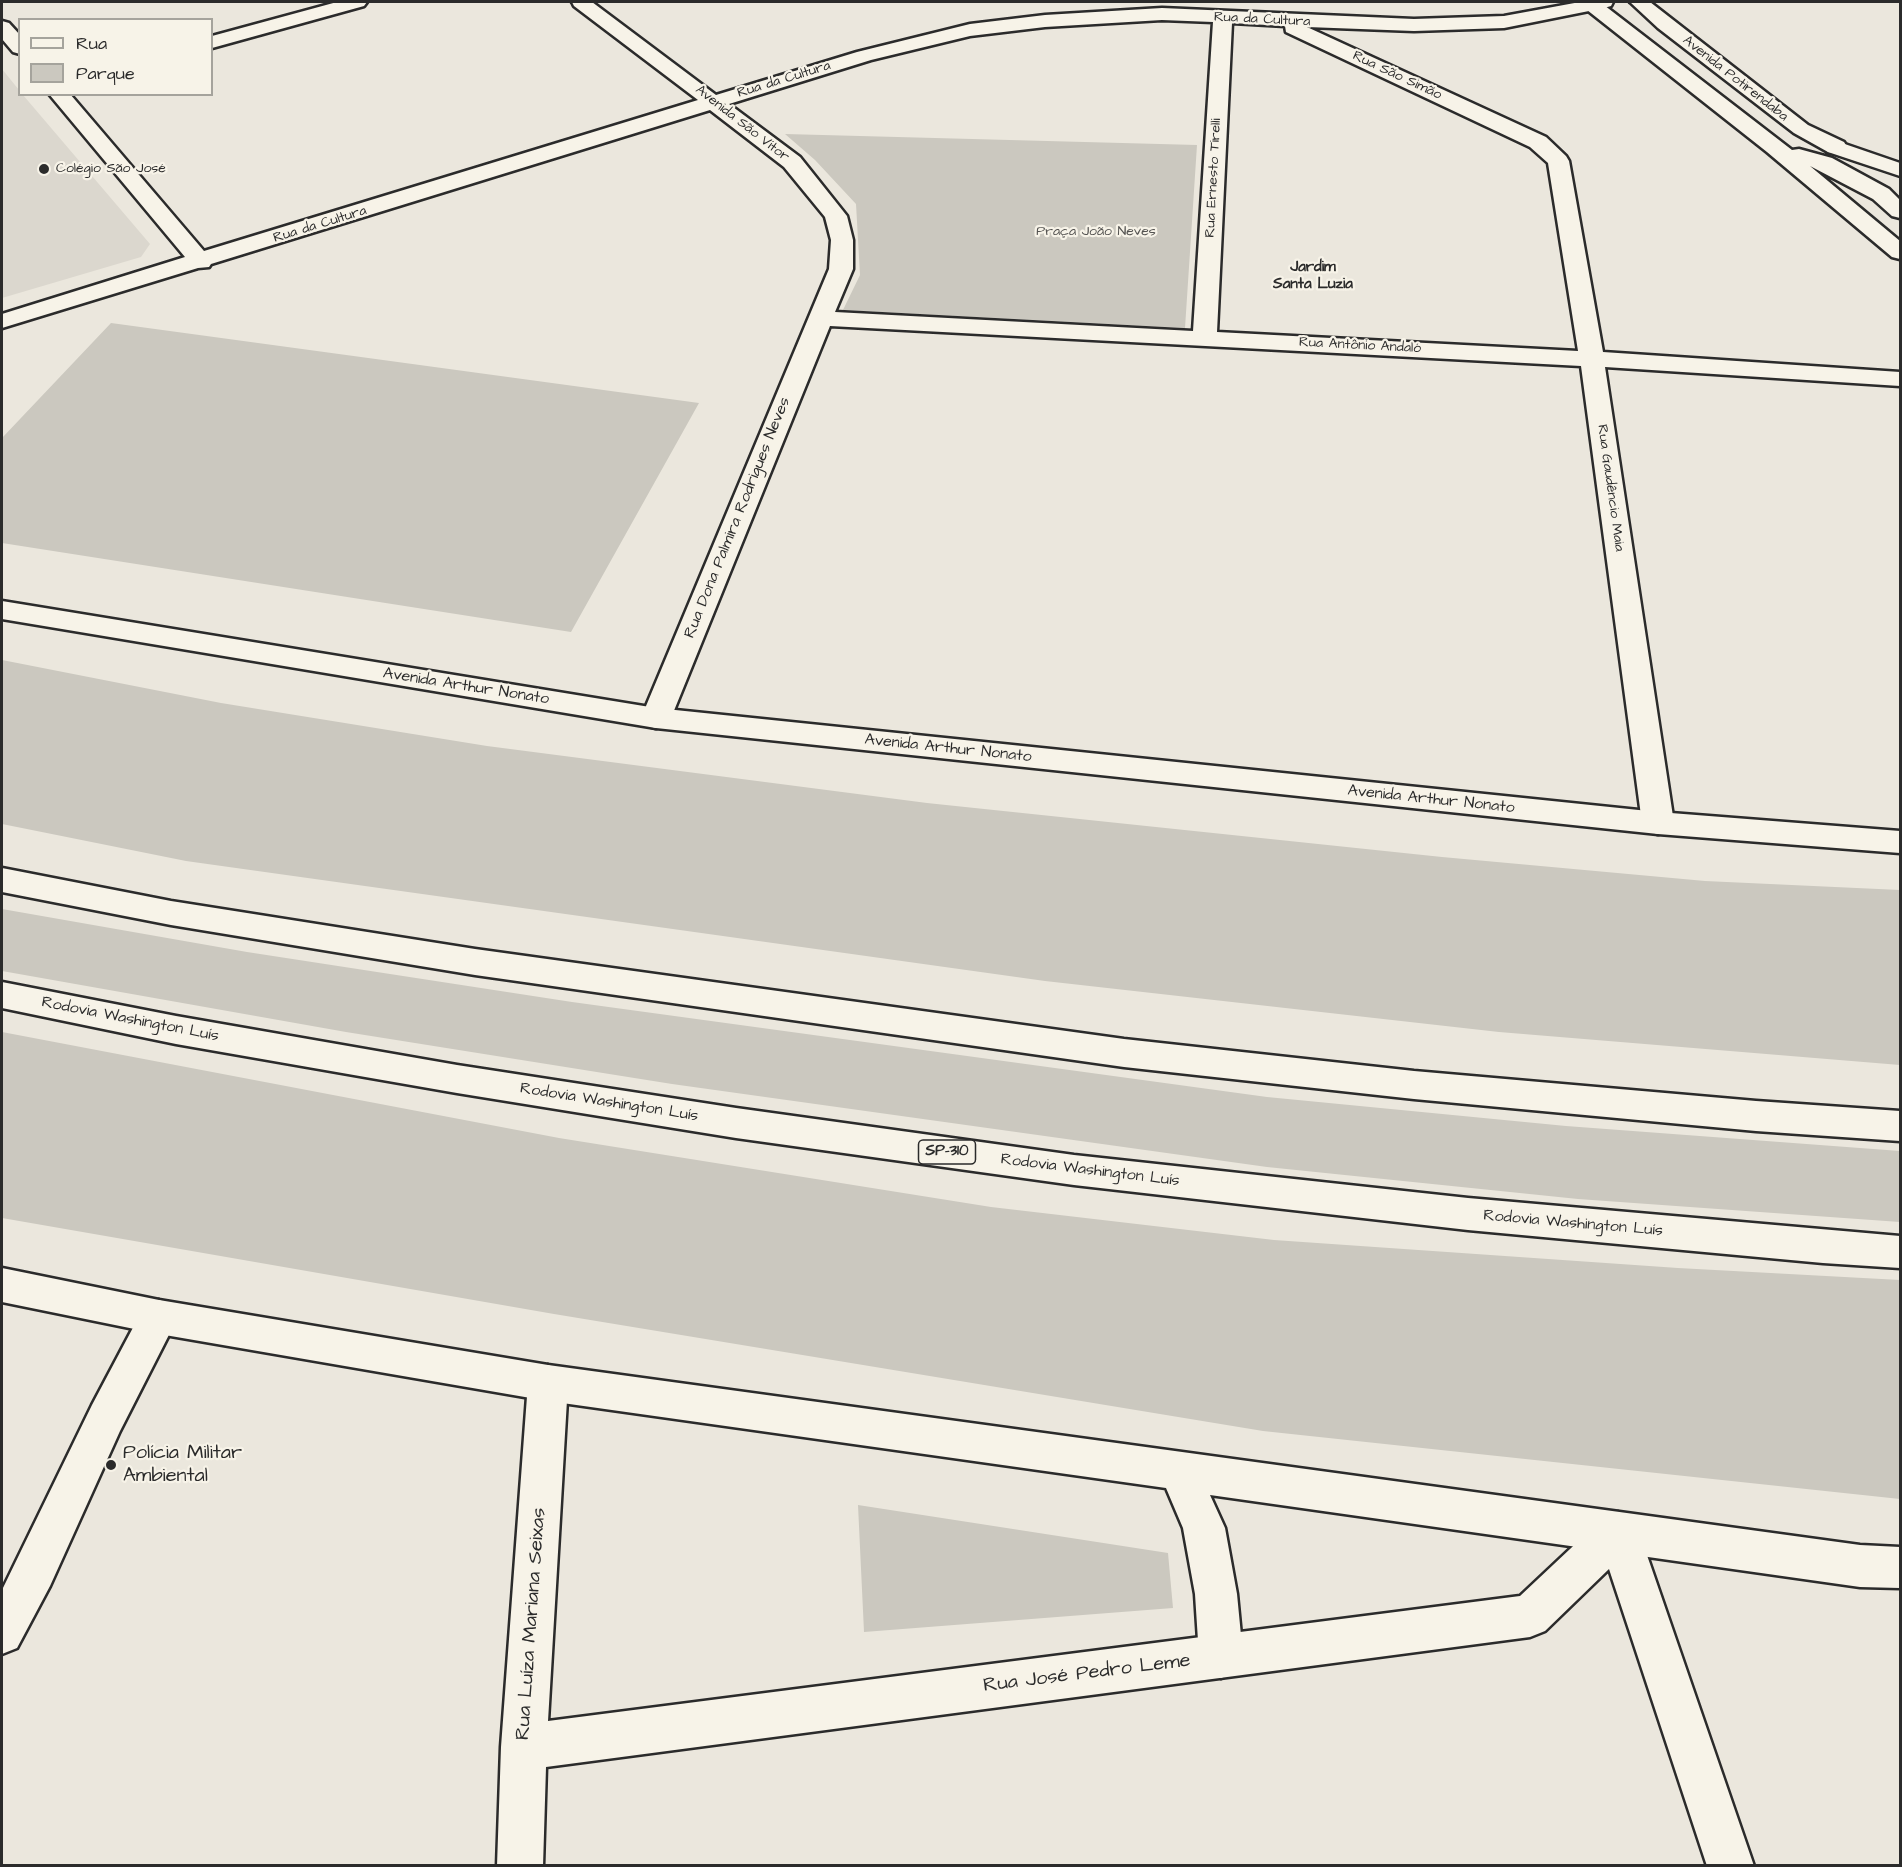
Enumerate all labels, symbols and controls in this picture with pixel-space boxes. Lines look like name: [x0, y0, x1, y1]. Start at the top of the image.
street label: Rua da Cultura: [1213, 9, 1311, 31]
legend: [18, 18, 213, 96]
text: Rua: [76, 31, 107, 56]
street label: Avenida Potirendaba: [1679, 33, 1791, 125]
street label: Rua São Simão: [1350, 48, 1444, 104]
street label: Rua da Cultura: [735, 58, 833, 102]
text: Parque: [76, 61, 135, 86]
street label: Avenida São Vítor: [692, 82, 792, 166]
street label: Rua Ernesto Tirelli: [1202, 118, 1226, 238]
place label: Colégio São José: [56, 161, 166, 177]
marker: Colégio São José: [37, 162, 51, 176]
street label: Rua da Cultura: [271, 203, 369, 247]
park label: Praça João Neves: [1036, 224, 1156, 240]
district label: Jardim Santa Luzia: [1273, 259, 1353, 294]
street label: Rua Antônio Andaló: [1299, 334, 1421, 358]
street label: Rua Dona Palmira Rodrigues Neves: [681, 395, 795, 641]
street label: Rua Gaudêncio Maia: [1593, 424, 1627, 552]
street label: Avenida Arthur Nonato: [382, 664, 550, 710]
street label: Avenida Arthur Nonato: [864, 731, 1032, 767]
street label: Avenida Arthur Nonato: [1347, 782, 1515, 818]
street label: Rodovia Washington Luís: [40, 993, 220, 1047]
street label: Rodovia Washington Luís: [518, 1079, 700, 1127]
road number: SP-310: [918, 1140, 976, 1164]
street label: Rodovia Washington Luís: [999, 1150, 1181, 1192]
street label: Rodovia Washington Luís: [1482, 1207, 1664, 1241]
place label: Polícia Militar Ambiental: [123, 1442, 242, 1489]
marker: Polícia Militar Ambiental: [104, 1458, 118, 1472]
street label: Rua Luíza Mariana Seixas: [512, 1507, 552, 1741]
street label: Rua José Pedro Leme: [982, 1649, 1192, 1699]

